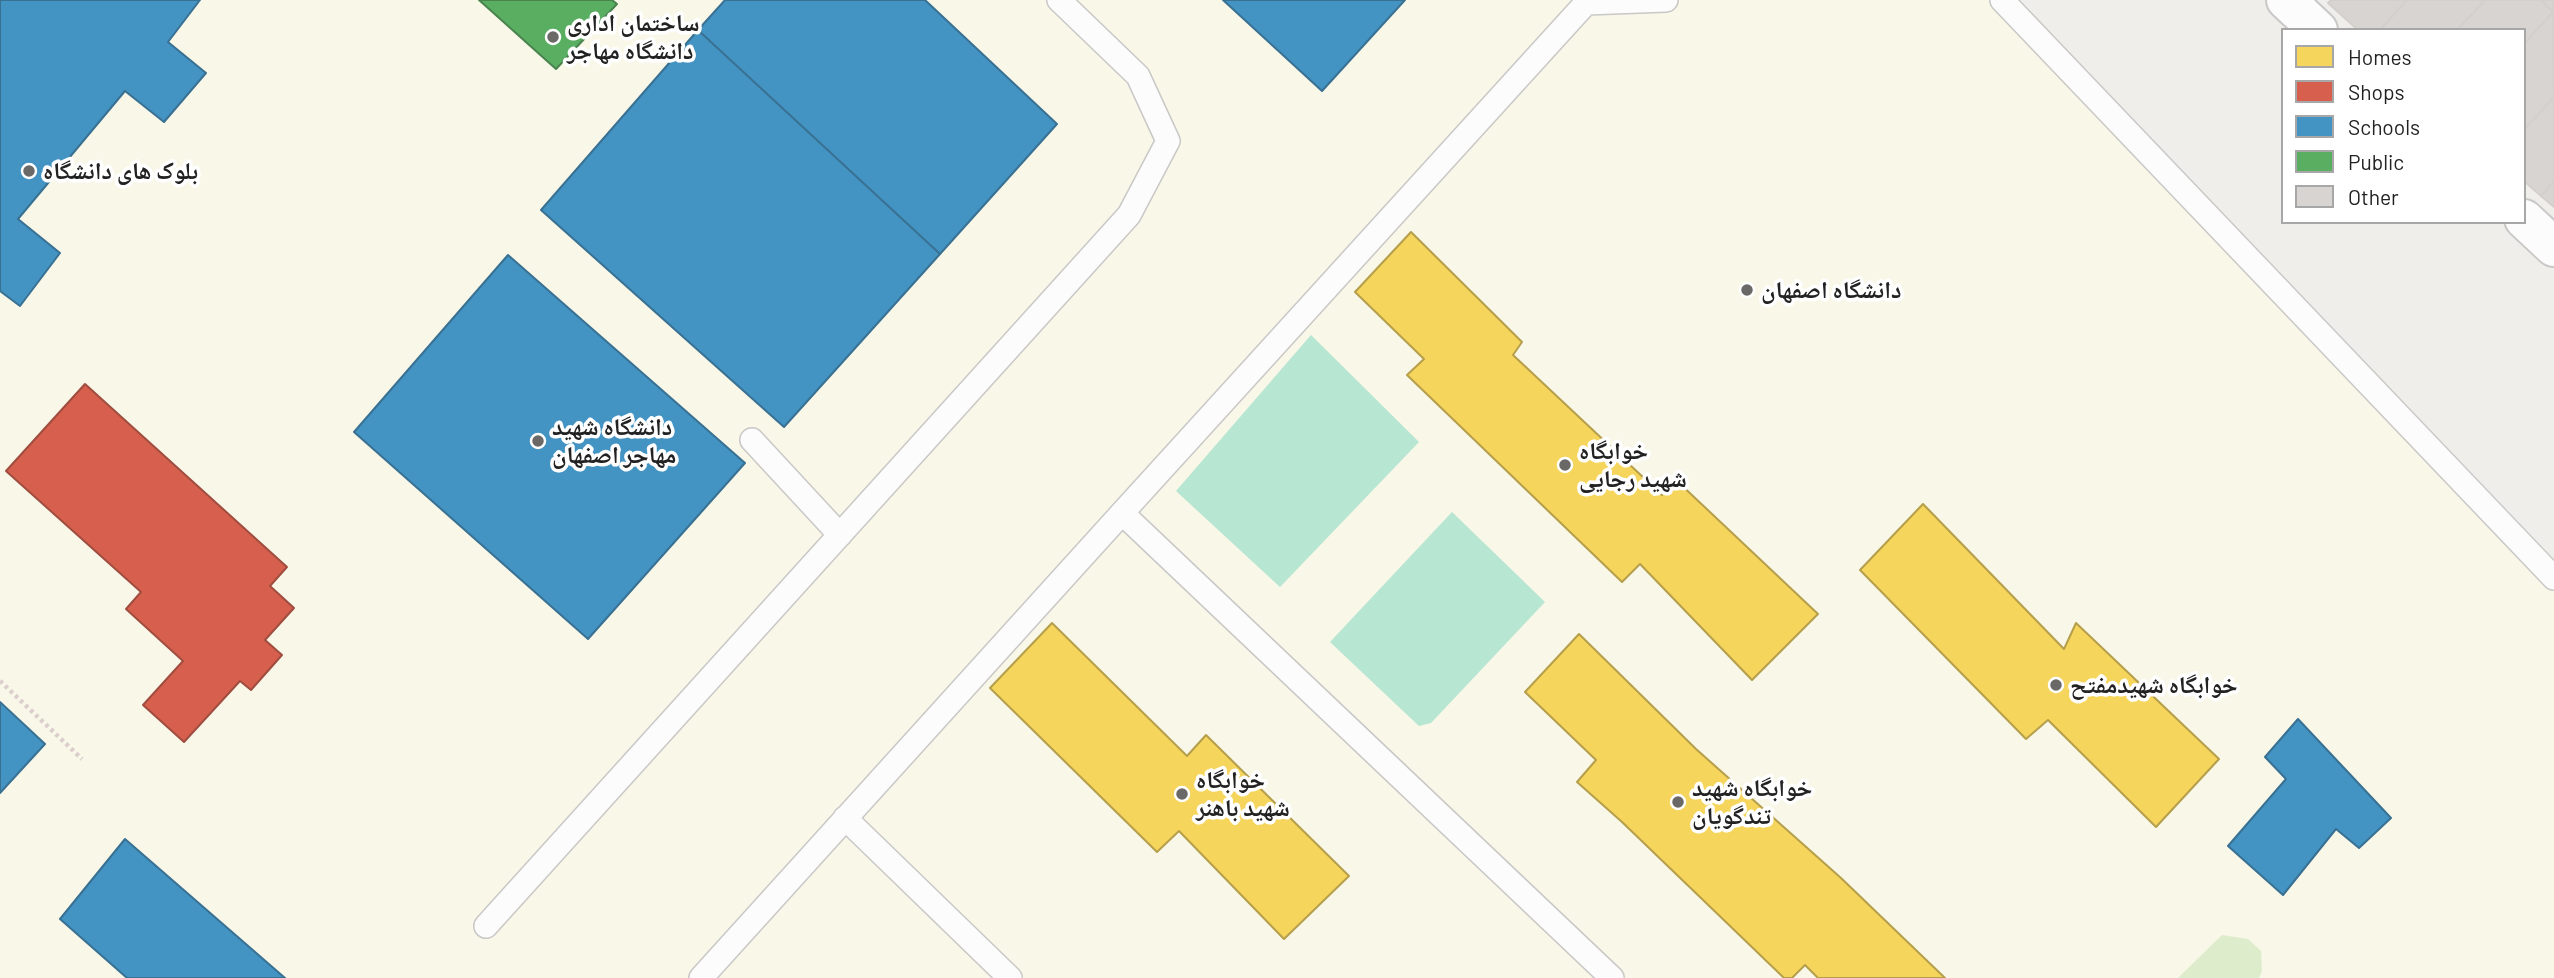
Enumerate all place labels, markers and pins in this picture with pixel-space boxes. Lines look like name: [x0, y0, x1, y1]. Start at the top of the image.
place label: ساختمان اداری دانشگاه مهاجر: [567, 9, 699, 65]
marker: ساختمان اداری دانشگاه مهاجر: [545, 29, 561, 45]
place label: بلوک های دانشگاه: [43, 157, 198, 185]
marker: بلوک های دانشگاه: [21, 163, 37, 179]
place label: دانشگاه اصفهان: [1761, 276, 1901, 304]
marker: دانشگاه اصفهان: [1739, 282, 1755, 298]
place label: دانشگاه شهید مهاجر اصفهان: [552, 413, 676, 469]
marker: دانشگاه شهید مهاجر اصفهان: [530, 433, 546, 449]
place label: خوابگاه شهید رجایی: [1579, 437, 1687, 493]
marker: خوابگاه شهید رجایی: [1557, 457, 1573, 473]
place label: خوابگاه شهیدمفتح: [2070, 671, 2238, 699]
marker: خوابگاه شهیدمفتح: [2048, 677, 2064, 693]
place label: خوابگاه شهید باهنر: [1196, 766, 1290, 822]
place label: خوابگاه شهید تندگویان: [1692, 774, 1812, 830]
marker: خوابگاه شهید باهنر: [1174, 786, 1190, 802]
marker: خوابگاه شهید تندگویان: [1670, 794, 1686, 810]

